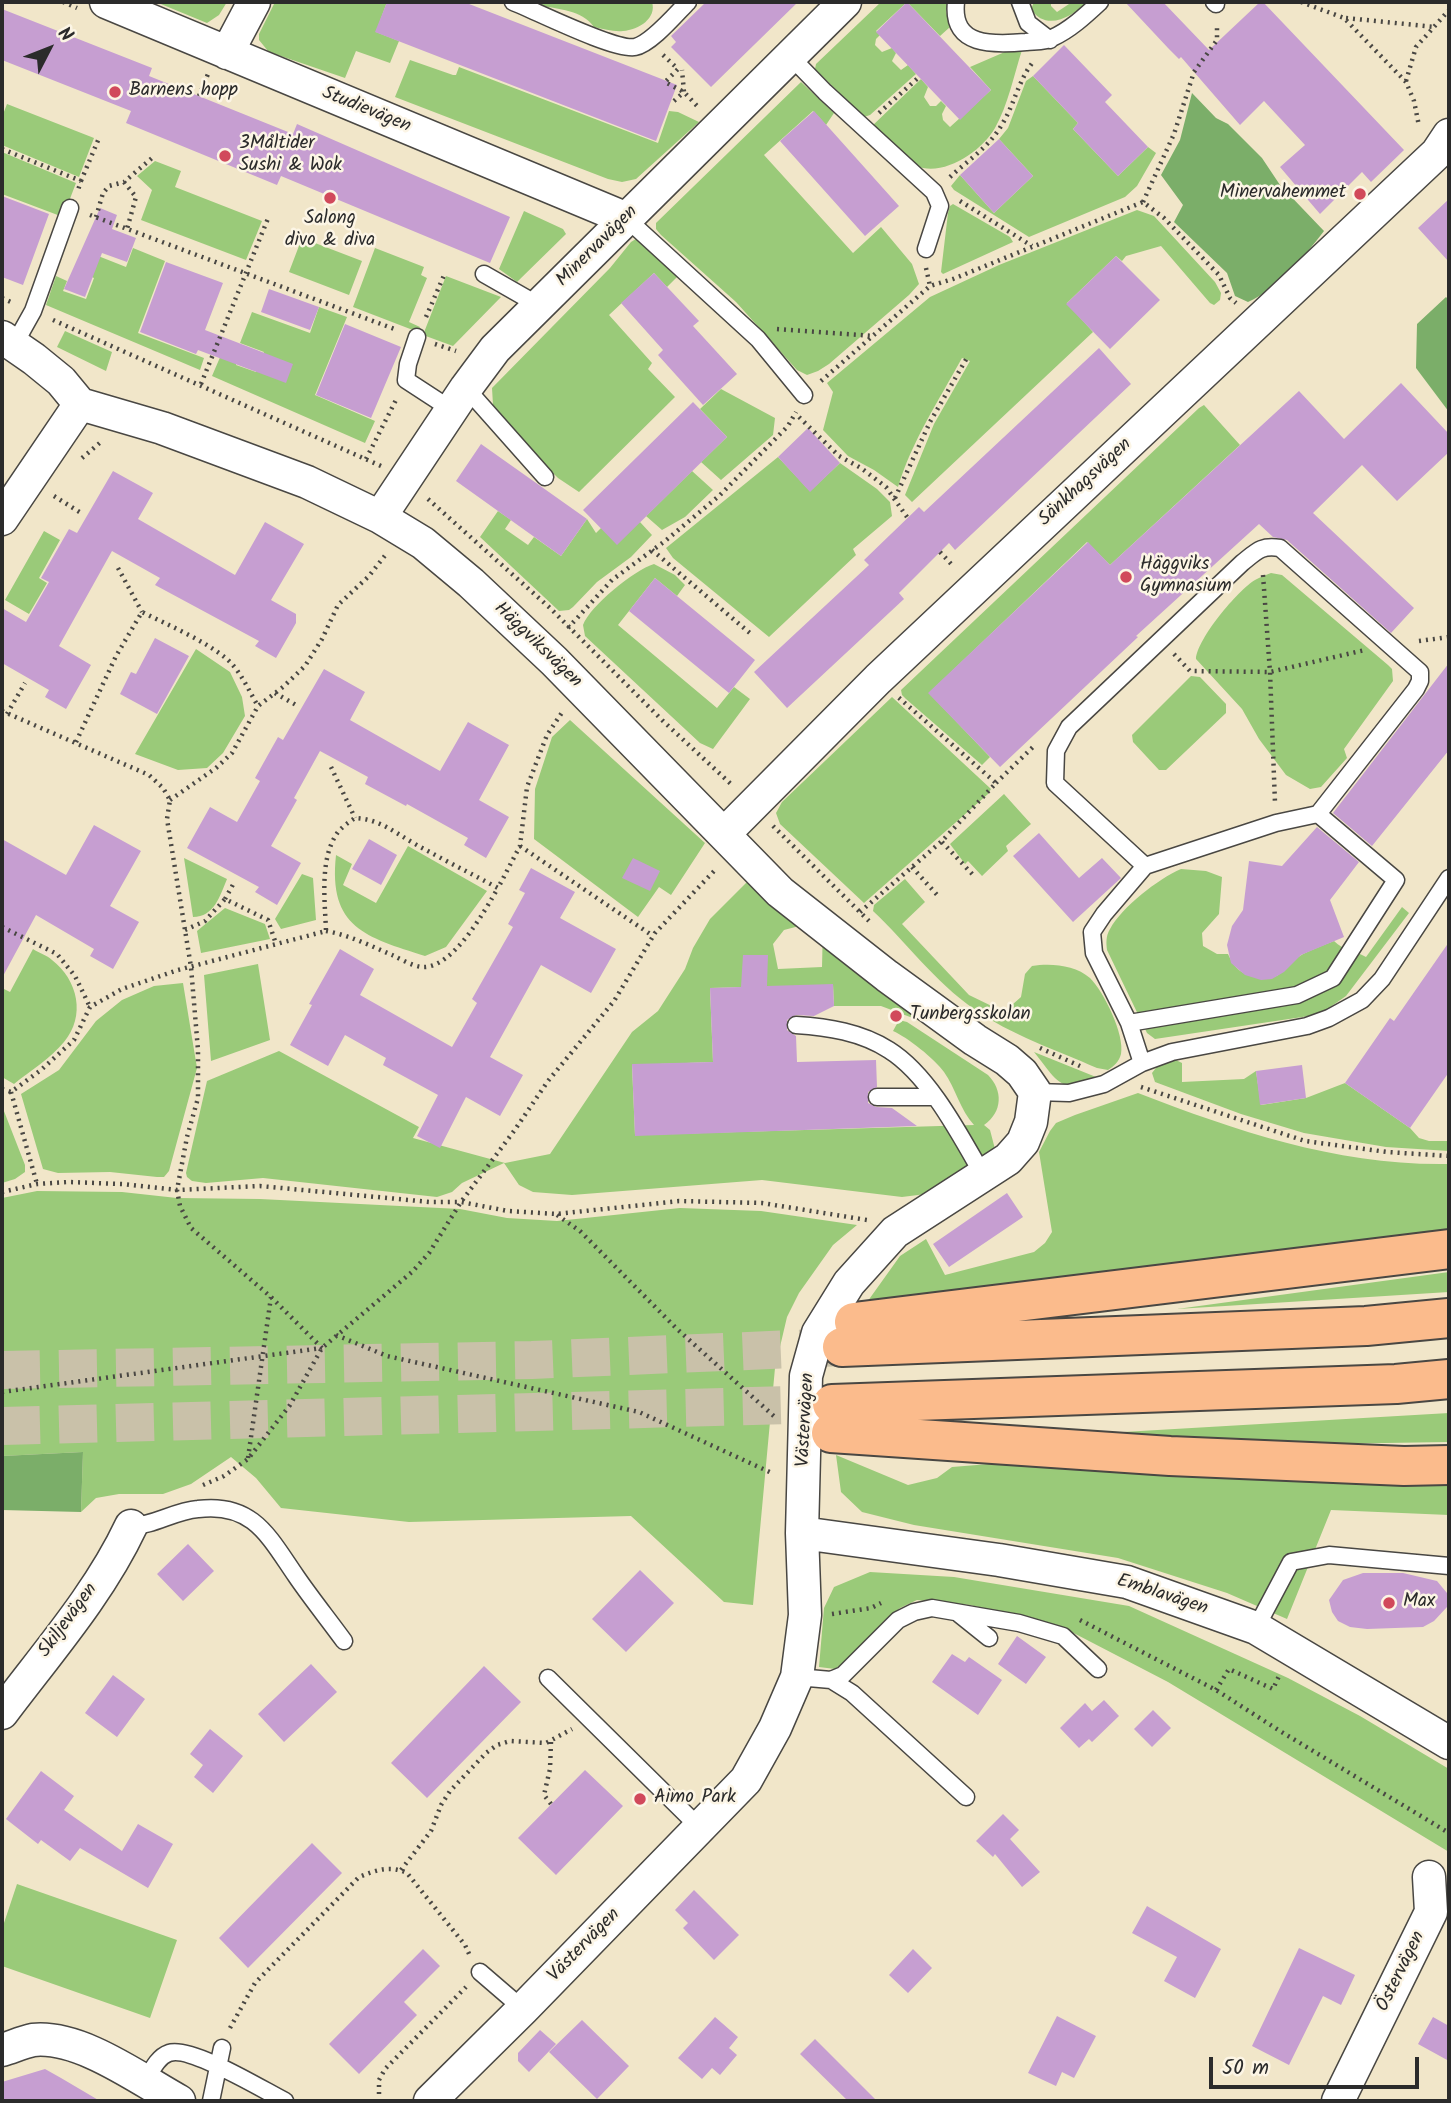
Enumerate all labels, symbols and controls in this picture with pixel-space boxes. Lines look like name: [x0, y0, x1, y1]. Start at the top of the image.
north arrow: [14, 14, 84, 84]
text: N: [49, 20, 80, 49]
place label: Barnens hopp: [129, 81, 238, 103]
street label: Studievägen: [318, 83, 414, 139]
marker: Barnens hopp: [107, 84, 123, 100]
place label: 3Måltider Sushi & Wok: [239, 134, 342, 178]
marker: 3Måltider Sushi & Wok: [217, 148, 233, 164]
place label: Minervahemmet: [1220, 183, 1346, 205]
marker: Minervahemmet: [1352, 186, 1368, 202]
marker: Salong divo & diva: [322, 190, 338, 206]
street label: Minervavägen: [552, 201, 644, 293]
place label: Salong divo & diva: [285, 209, 375, 253]
street label: Sänkhagsvägen: [1035, 434, 1137, 532]
place label: Häggviks Gymnasium: [1140, 555, 1232, 599]
marker: Häggviks Gymnasium: [1118, 569, 1134, 585]
street label: Häggviksvägen: [488, 598, 586, 694]
place label: Tunbergsskolan: [910, 1005, 1031, 1027]
marker: Tunbergsskolan: [888, 1008, 904, 1024]
street label: Västervägen: [793, 1372, 821, 1468]
street label: Emblavägen: [1114, 1571, 1210, 1621]
street label: Skiljevägen: [34, 1579, 104, 1663]
place label: Max: [1403, 1592, 1435, 1614]
marker: Max: [1381, 1595, 1397, 1611]
place label: Aimo Park: [654, 1788, 736, 1810]
marker: Aimo Park: [632, 1791, 648, 1807]
street label: Västervägen: [544, 1904, 626, 1988]
street label: Östervägen: [1373, 1928, 1431, 2016]
scale bar: [1213, 2044, 1423, 2088]
text: 50 m: [1222, 2052, 1269, 2085]

